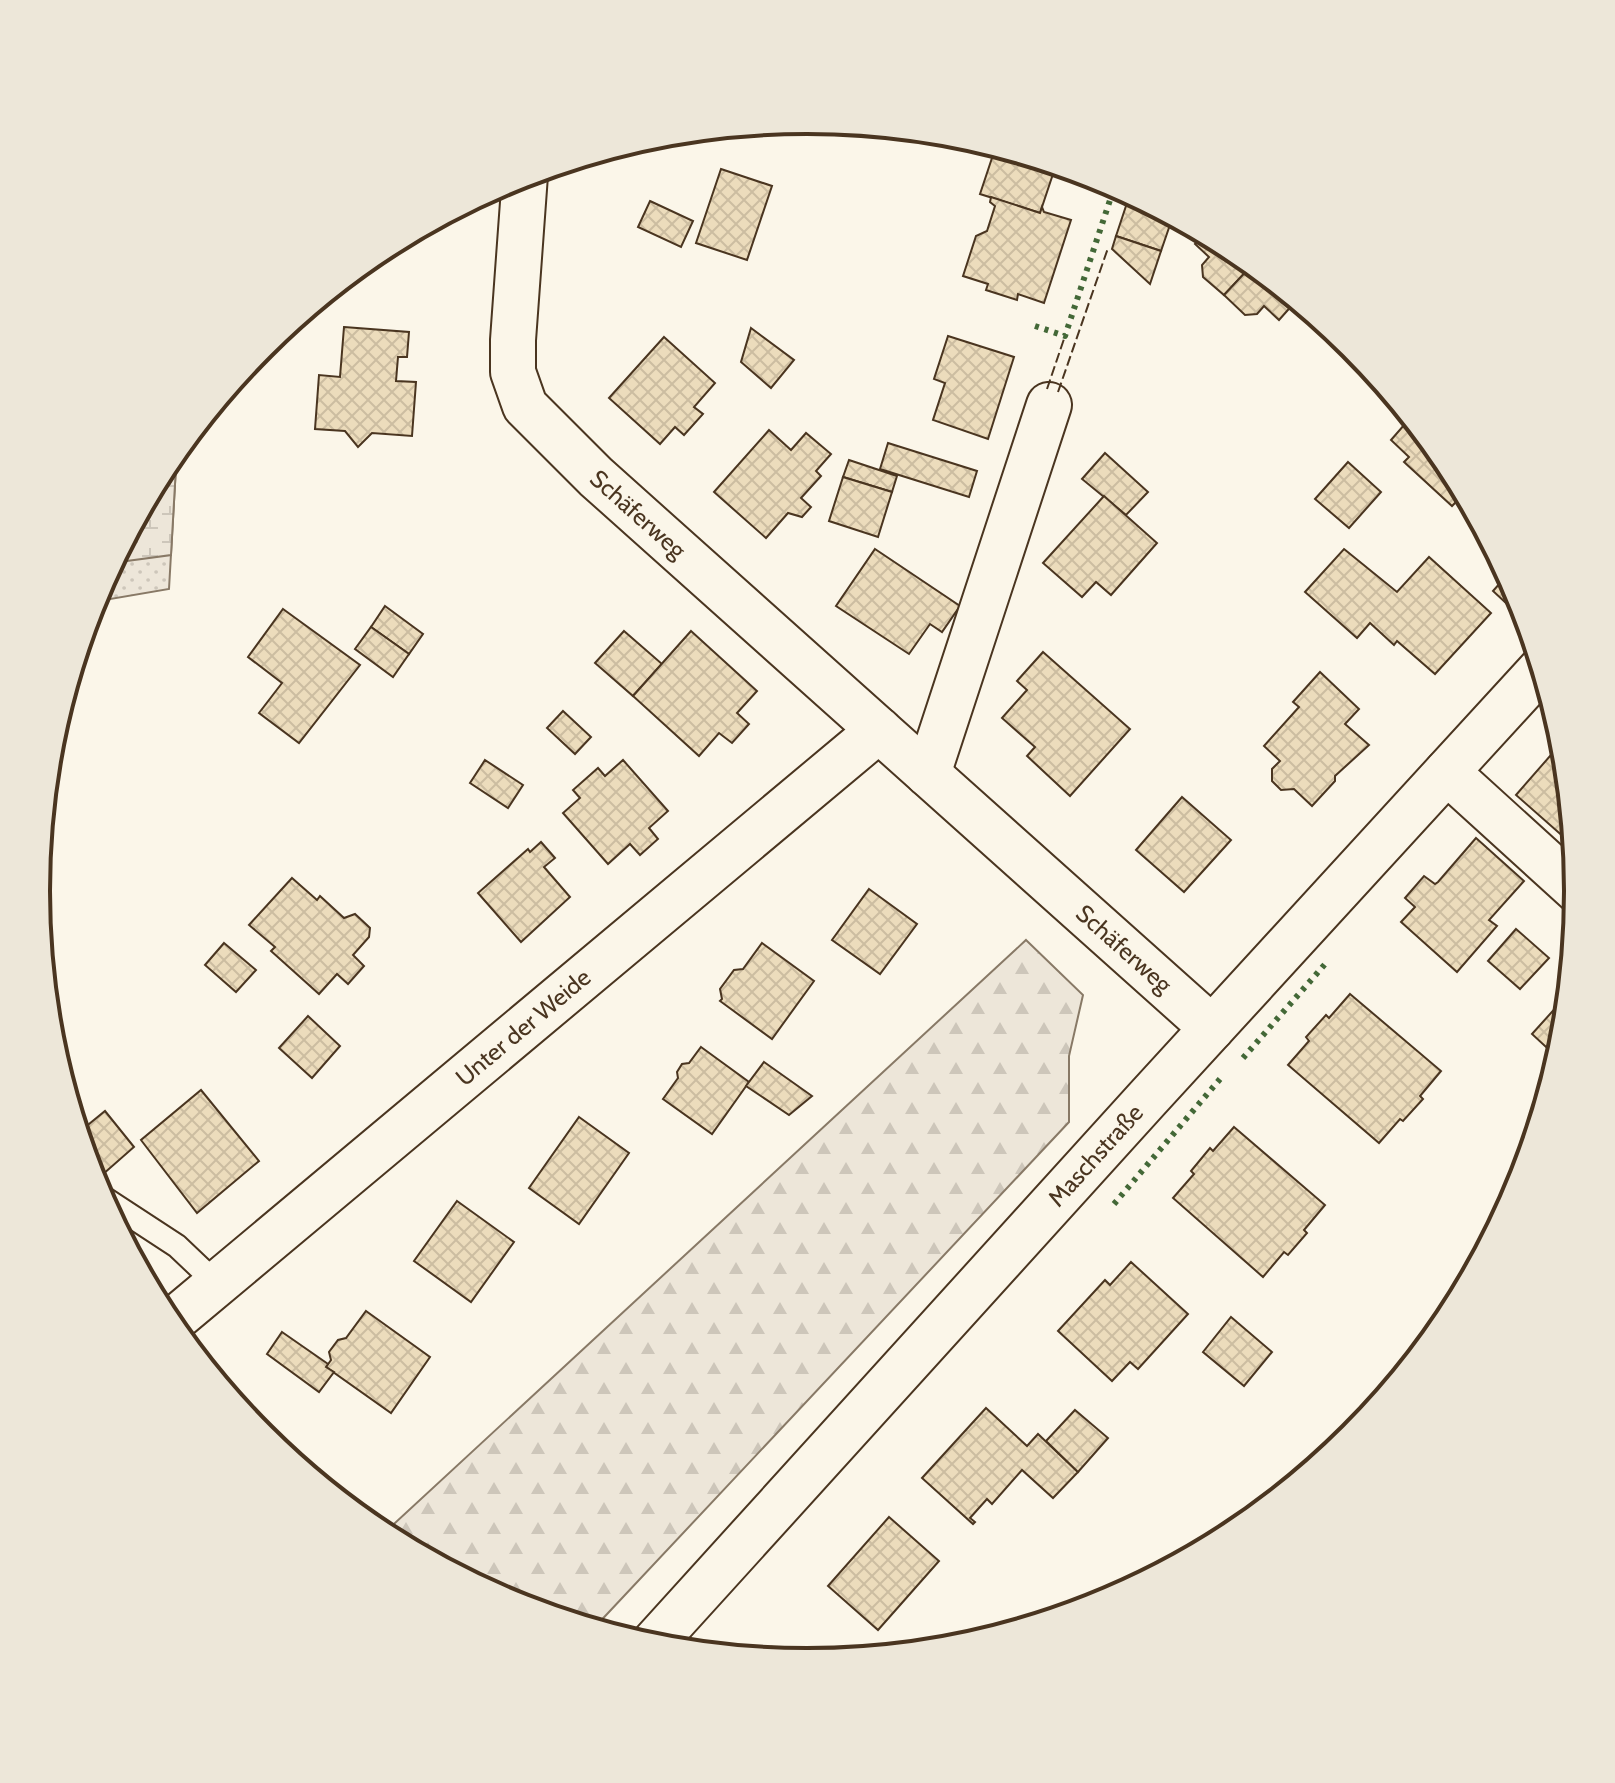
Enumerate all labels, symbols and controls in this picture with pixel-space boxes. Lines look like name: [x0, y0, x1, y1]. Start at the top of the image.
street label: Schäferweg: [584, 464, 693, 565]
street label: Schäferweg: [1070, 898, 1179, 1000]
street label: Unter der Weide: [450, 962, 596, 1092]
street label: Maschstraße: [1042, 1098, 1149, 1212]

